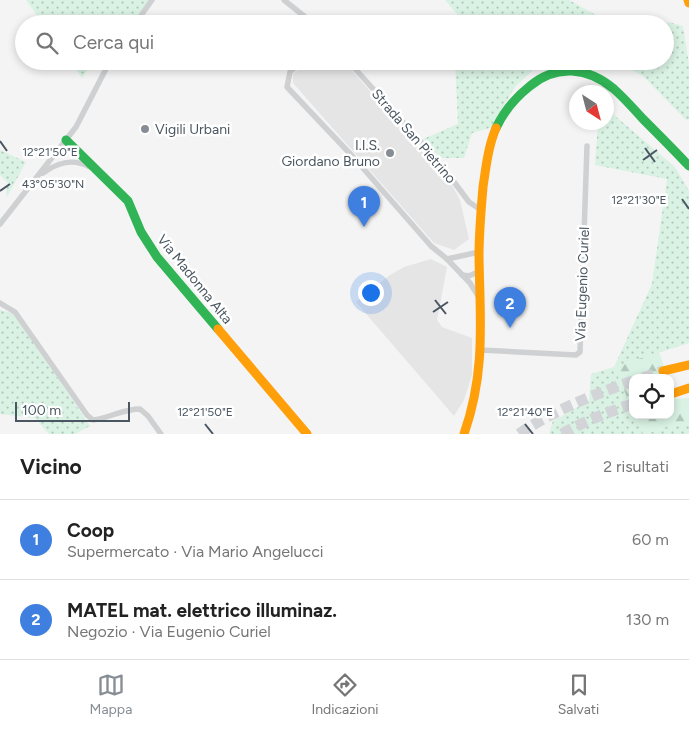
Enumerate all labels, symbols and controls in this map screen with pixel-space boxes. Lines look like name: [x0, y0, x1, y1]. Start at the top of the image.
search box: [15, 15, 674, 70]
icon: search: [33, 29, 61, 57]
text: Cerca qui: [73, 31, 154, 54]
north arrow: [569, 85, 614, 130]
street label: Strada San Pietrino: [368, 86, 459, 187]
place label: Vigili Urbani: [155, 121, 230, 138]
marker: Vigili Urbani: [139, 123, 151, 135]
place label: I.I.S. Giordano Bruno: [281, 137, 380, 170]
text: 12°21'50"E: [22, 145, 78, 159]
marker: I.I.S. Giordano Bruno: [384, 147, 396, 159]
text: 43°05'30"N: [22, 177, 84, 191]
pin: 1: [348, 186, 380, 227]
text: 12°21'30"E: [611, 193, 667, 207]
street label: Via Eugenio Curiel: [572, 226, 593, 342]
street label: Via Madonna Alta: [153, 231, 236, 327]
your location: [358, 280, 384, 306]
pin: 2: [494, 287, 526, 328]
map controls: [629, 374, 674, 419]
button: locate: [629, 374, 674, 419]
scale bar: [15, 399, 130, 422]
text: 100 m: [22, 402, 61, 419]
text: 12°21'50"E: [177, 405, 233, 419]
text: 12°21'40"E: [497, 405, 553, 419]
text: Vicino: [20, 454, 82, 479]
text: 2 risultati: [603, 457, 669, 476]
text: Coop: [67, 519, 114, 542]
text: 1: [33, 530, 39, 549]
text: 60 m: [632, 530, 669, 549]
text: Supermercato · Via Mario Angelucci: [67, 542, 324, 561]
text: MATEL mat. elettrico illuminaz.: [67, 599, 337, 622]
text: 2: [31, 610, 41, 629]
text: 130 m: [626, 610, 669, 629]
text: Negozio · Via Eugenio Curiel: [67, 622, 271, 641]
tab: Mappa: [90, 671, 132, 718]
tab: Indicazioni: [311, 671, 379, 718]
tab: Salvati: [558, 671, 599, 718]

